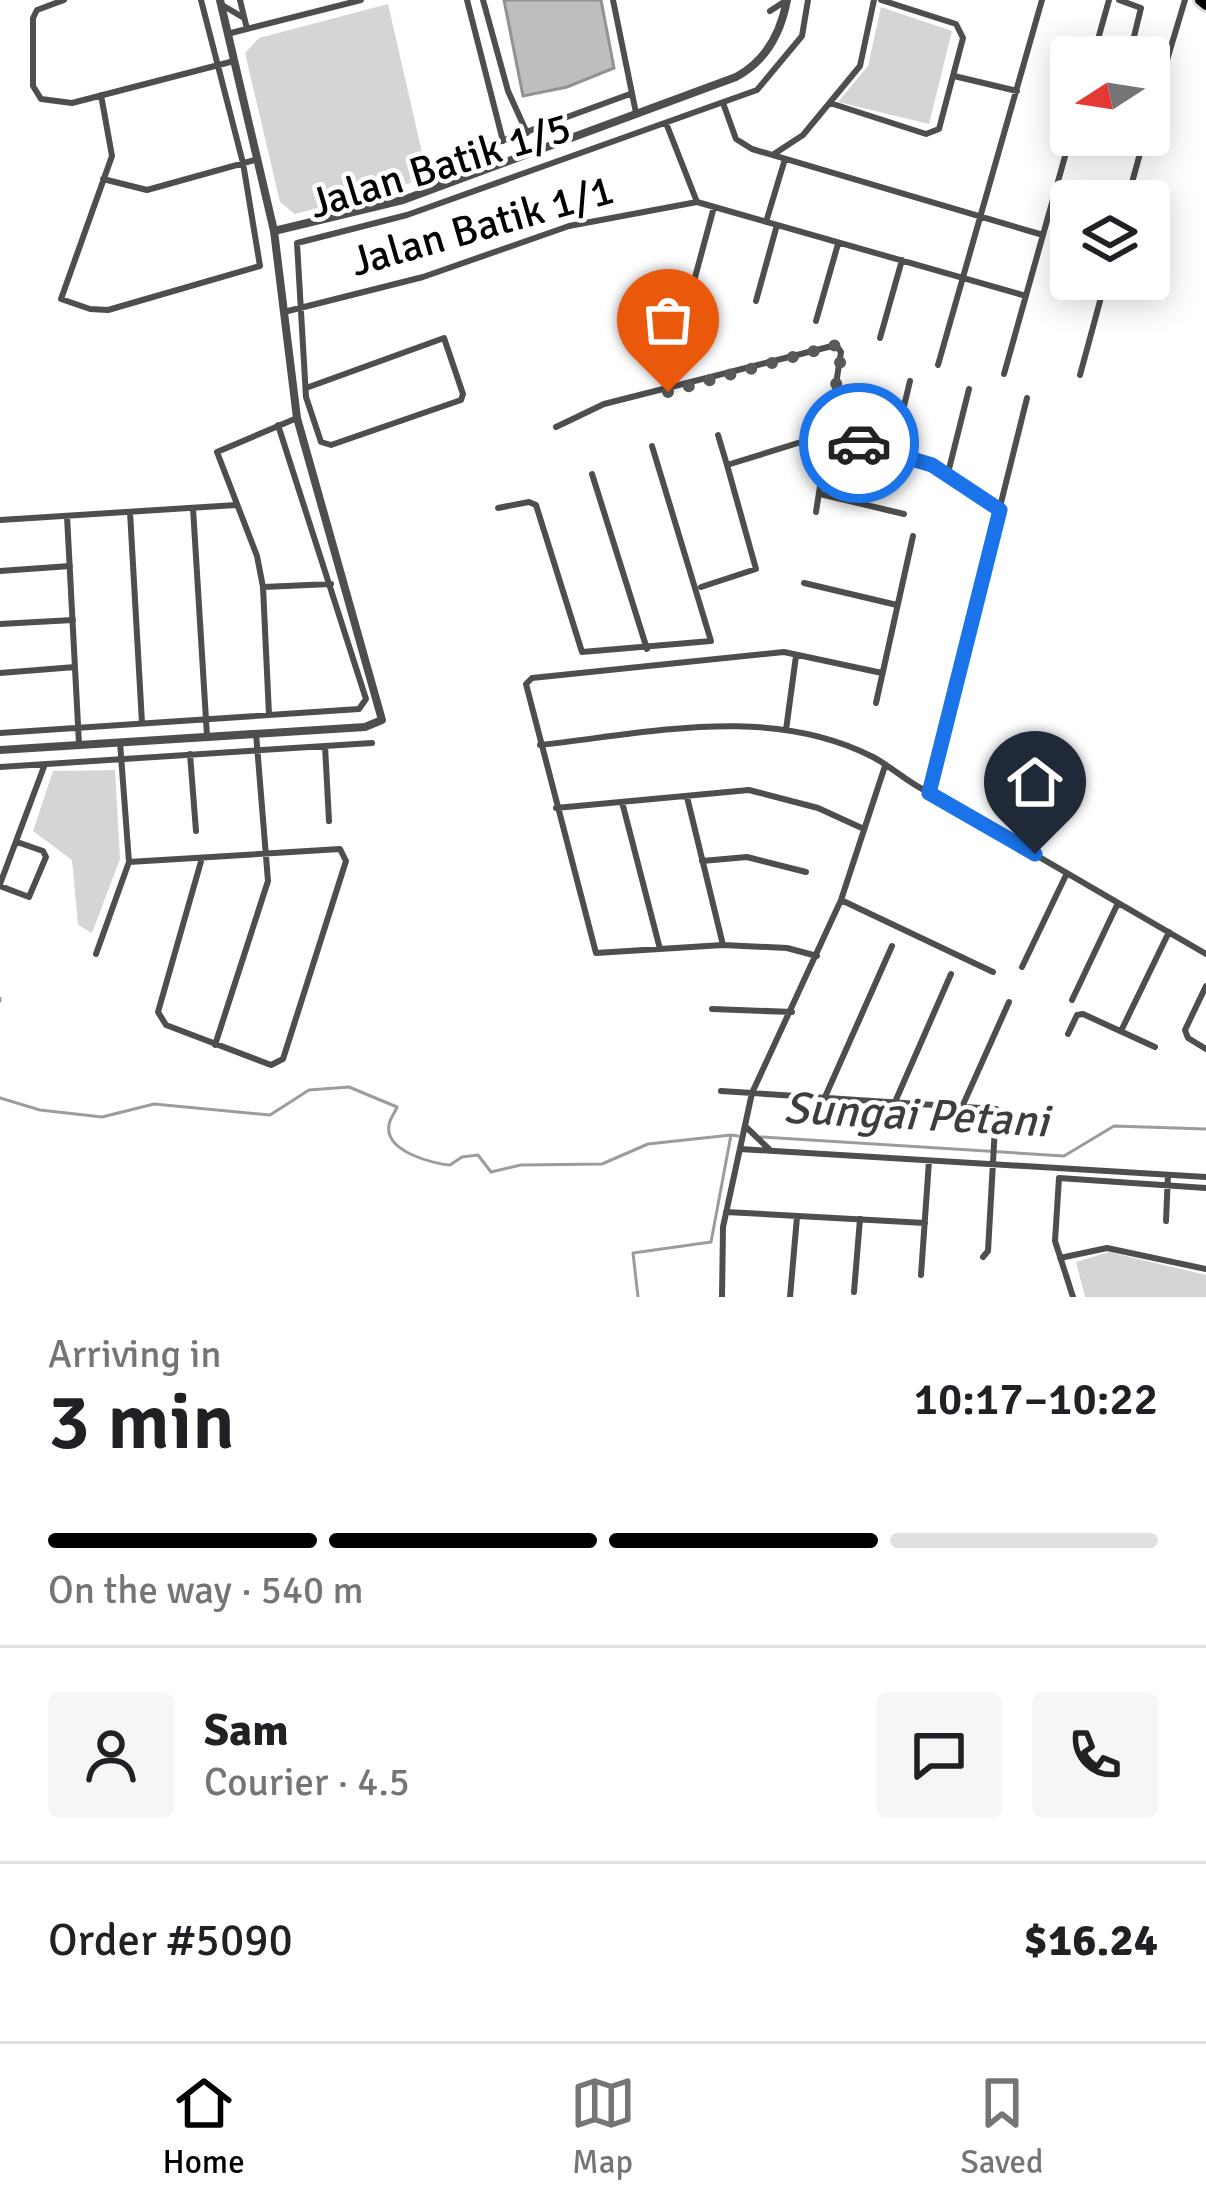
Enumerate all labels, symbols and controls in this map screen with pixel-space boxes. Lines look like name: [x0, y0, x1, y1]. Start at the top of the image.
north arrow: [1050, 36, 1170, 156]
map controls: [1050, 36, 1170, 300]
street label: Jalan Batik 1/5: [303, 102, 577, 230]
street label: Jalan Batik 1/1: [345, 164, 619, 288]
button: layers: [1050, 180, 1170, 300]
pin: [617, 269, 719, 392]
icon: bag: [635, 287, 701, 353]
courier: [799, 383, 919, 503]
icon: car: [826, 410, 892, 476]
pin: [984, 731, 1086, 854]
icon: home: [1002, 749, 1068, 815]
water label: Sungai Petani: [782, 1081, 1054, 1150]
text: Arriving in: [48, 1330, 222, 1378]
text: 10:17–10:22: [914, 1372, 1158, 1427]
text: 3 min: [48, 1375, 235, 1471]
text: On the way · 540 m: [48, 1566, 364, 1614]
button: person: [48, 1692, 174, 1818]
button: chat: [876, 1692, 1002, 1818]
button: phone: [1032, 1692, 1158, 1818]
text: Sam: [204, 1703, 289, 1758]
text: Courier · 4.5: [204, 1758, 410, 1806]
text: Order #5090: [48, 1913, 293, 1968]
text: $16.24: [1024, 1913, 1158, 1968]
tab: Home: [162, 2070, 245, 2183]
tab: Map: [570, 2070, 636, 2183]
tab: Saved: [960, 2070, 1044, 2183]

